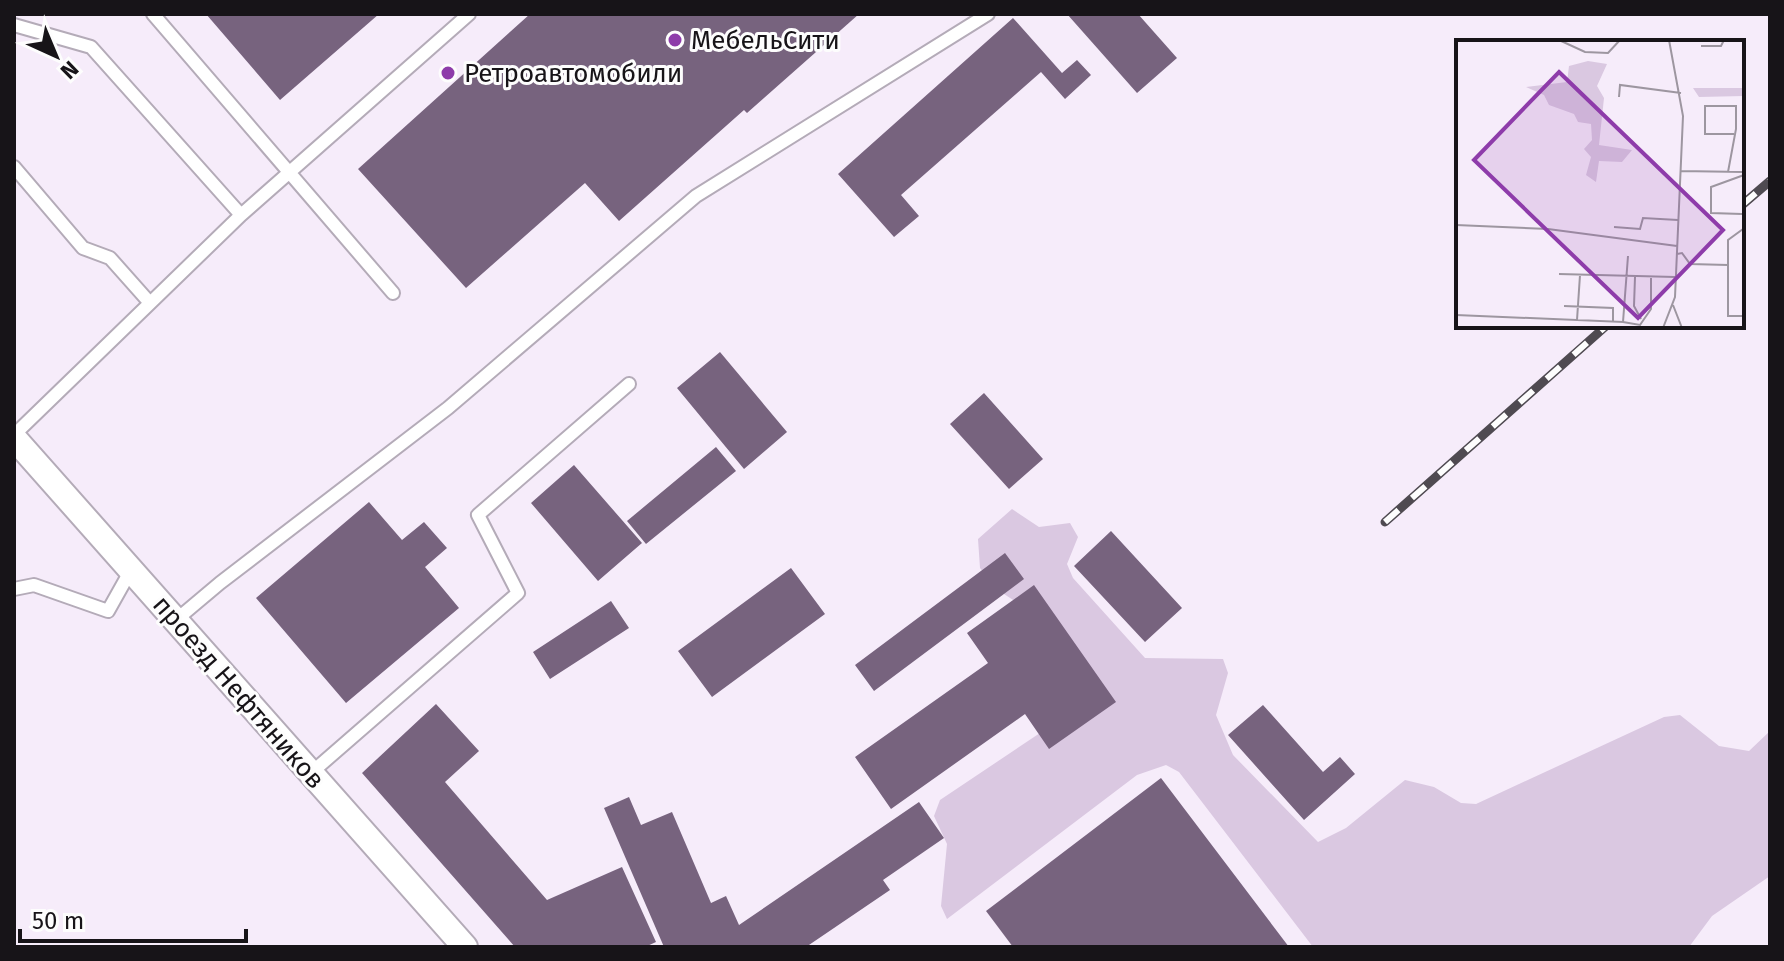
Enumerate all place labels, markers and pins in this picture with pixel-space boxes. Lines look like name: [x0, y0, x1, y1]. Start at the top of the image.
place label: МебельСити: [691, 25, 840, 56]
marker: МебельСити: [666, 31, 684, 49]
place label: Ретроавтомобили: [464, 58, 682, 89]
marker: Ретроавтомобили: [439, 64, 457, 82]

